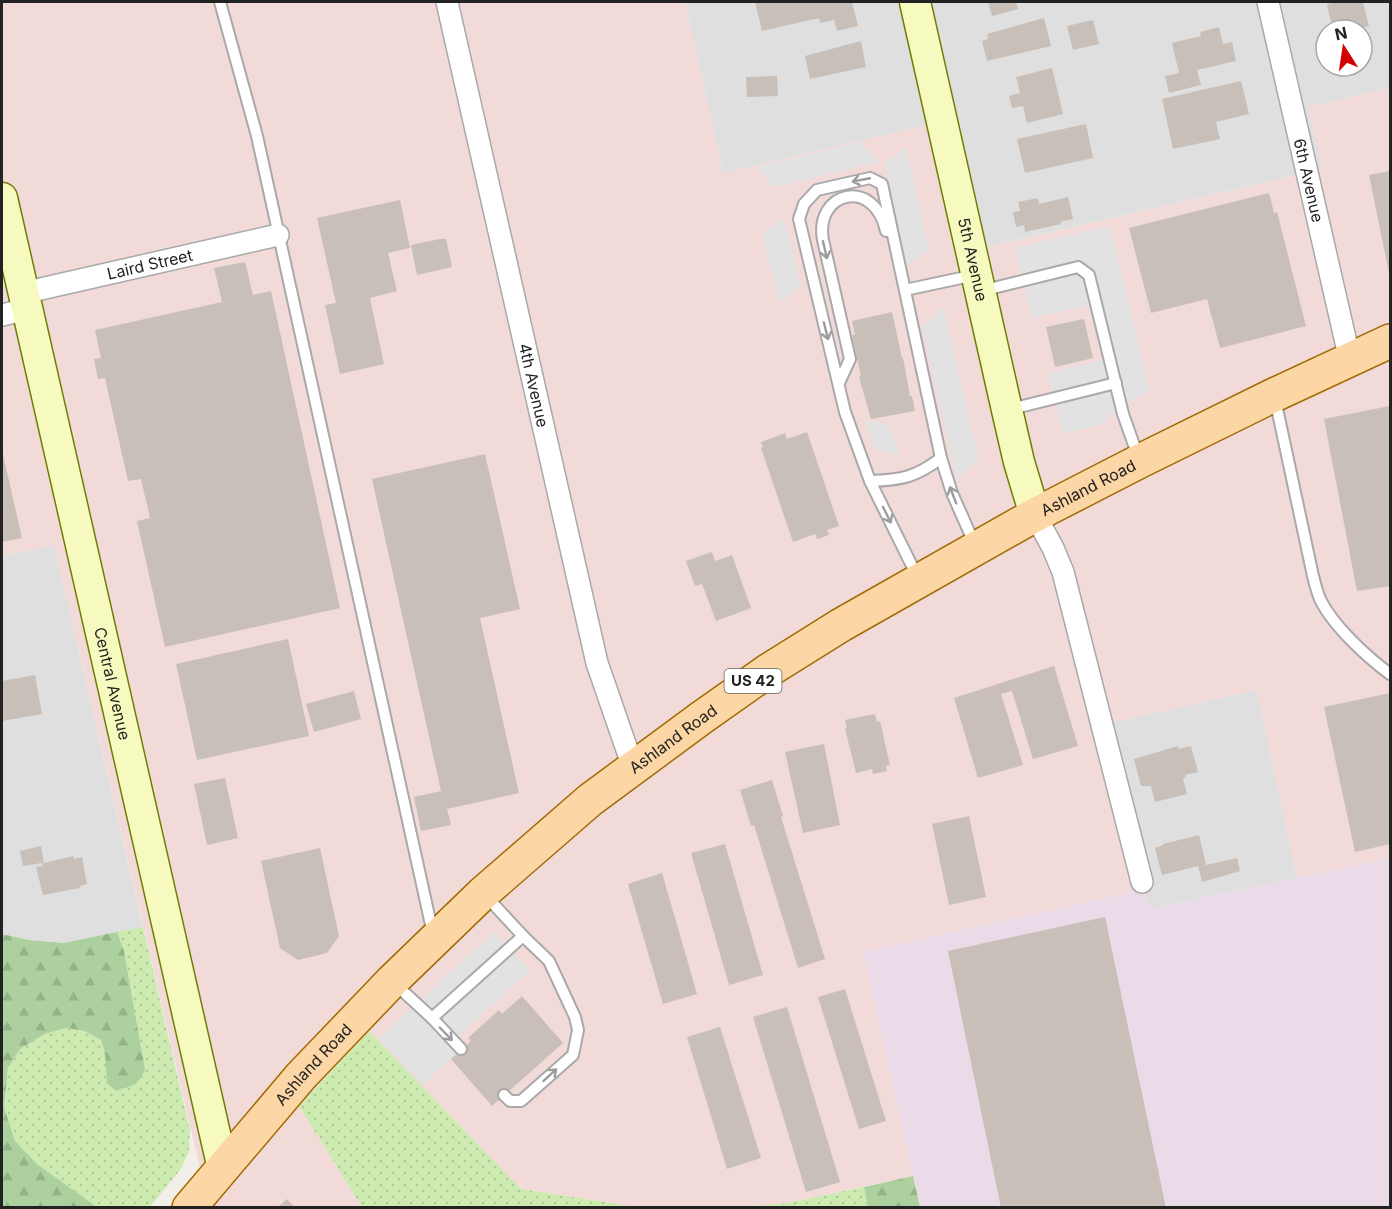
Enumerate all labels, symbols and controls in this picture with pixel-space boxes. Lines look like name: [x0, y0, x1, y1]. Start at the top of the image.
north arrow: [1314, 18, 1374, 78]
text: N: [1333, 22, 1349, 44]
street label: 6th Avenue: [1290, 137, 1328, 224]
one-way arrow: [852, 175, 871, 186]
street label: 5th Avenue: [954, 216, 992, 303]
one-way arrow: [819, 240, 831, 259]
street label: Laird Street: [105, 245, 194, 284]
one-way arrow: [821, 321, 833, 340]
street label: 4th Avenue: [515, 341, 553, 429]
street label: Ashland Road: [1037, 455, 1139, 520]
one-way arrow: [947, 486, 958, 505]
one-way arrow: [882, 506, 894, 524]
street label: Central Avenue: [90, 625, 135, 742]
road number: US 42: [724, 669, 782, 693]
street label: Ashland Road: [625, 700, 721, 778]
street label: Ashland Road: [271, 1019, 356, 1109]
one-way arrow: [439, 1026, 454, 1041]
one-way arrow: [542, 1068, 557, 1082]

